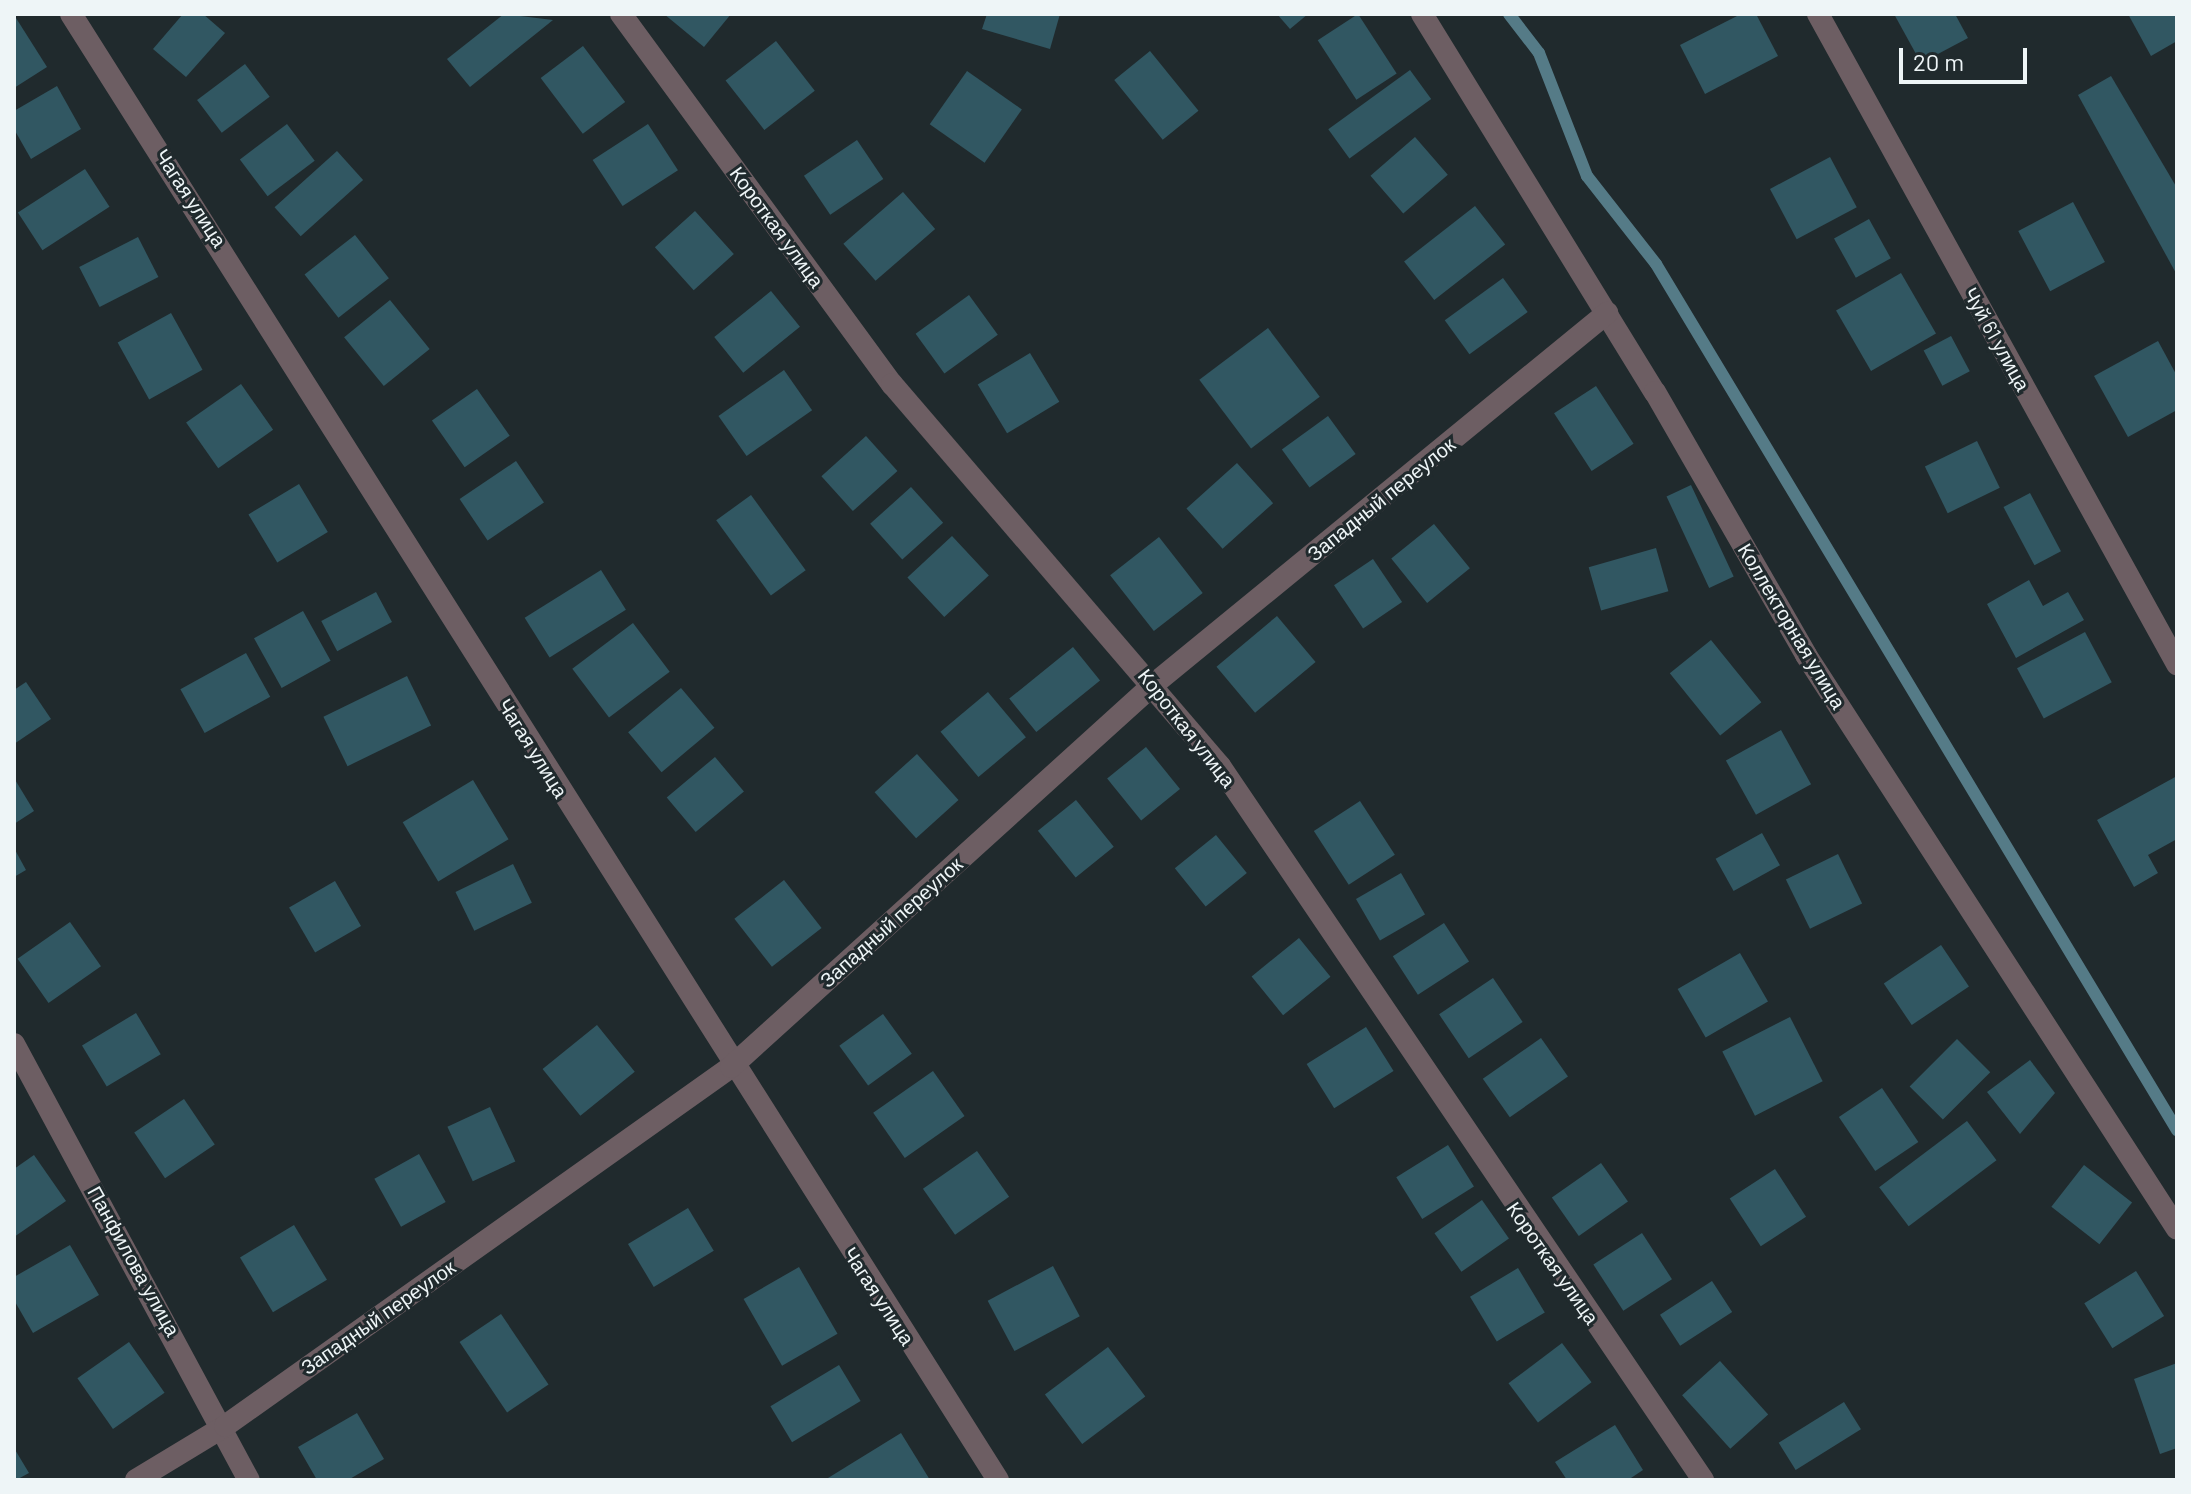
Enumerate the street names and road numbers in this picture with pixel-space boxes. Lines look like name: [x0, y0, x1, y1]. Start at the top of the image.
street label: Чагая улица: [150, 144, 232, 252]
street label: Короткая улица: [725, 162, 829, 292]
street label: Чуй 61 улица: [1959, 283, 2035, 395]
street label: Западный переулок: [1302, 432, 1460, 566]
street label: Коллекторная улица: [1733, 539, 1851, 713]
street label: Короткая улица: [1133, 664, 1241, 792]
street label: Чагая улица: [493, 694, 573, 802]
street label: Западный переулок: [815, 852, 967, 992]
street label: Панфилова улица: [83, 1182, 185, 1340]
street label: Короткая улица: [1502, 1197, 1604, 1329]
street label: Чагая улица: [838, 1242, 920, 1350]
street label: Западный переулок: [296, 1255, 460, 1379]

